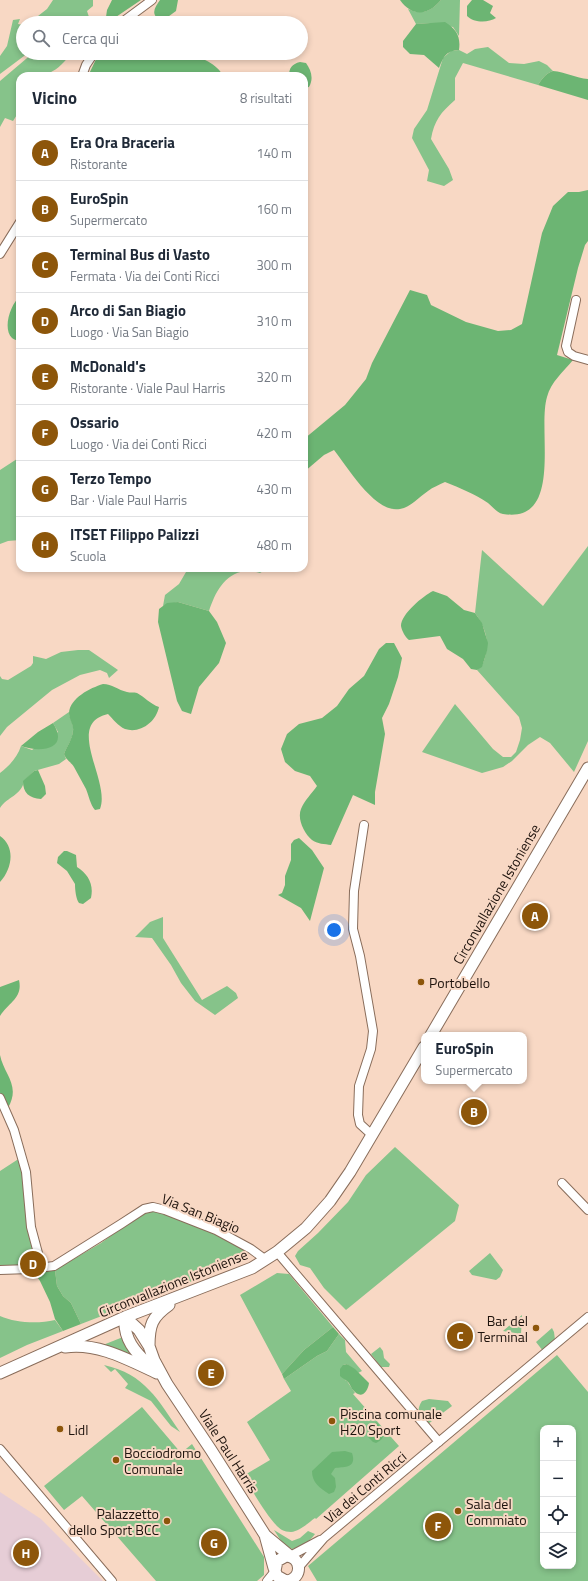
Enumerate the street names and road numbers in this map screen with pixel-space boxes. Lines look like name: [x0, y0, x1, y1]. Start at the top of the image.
street label: Circonvallazione Istoniense: [447, 820, 545, 968]
street label: Via San Biagio: [159, 1188, 243, 1238]
street label: Circonvallazione Istoniense: [95, 1244, 251, 1322]
street label: Viale Paul Harris: [194, 1405, 264, 1497]
street label: Via dei Conti Ricci: [319, 1446, 411, 1528]

